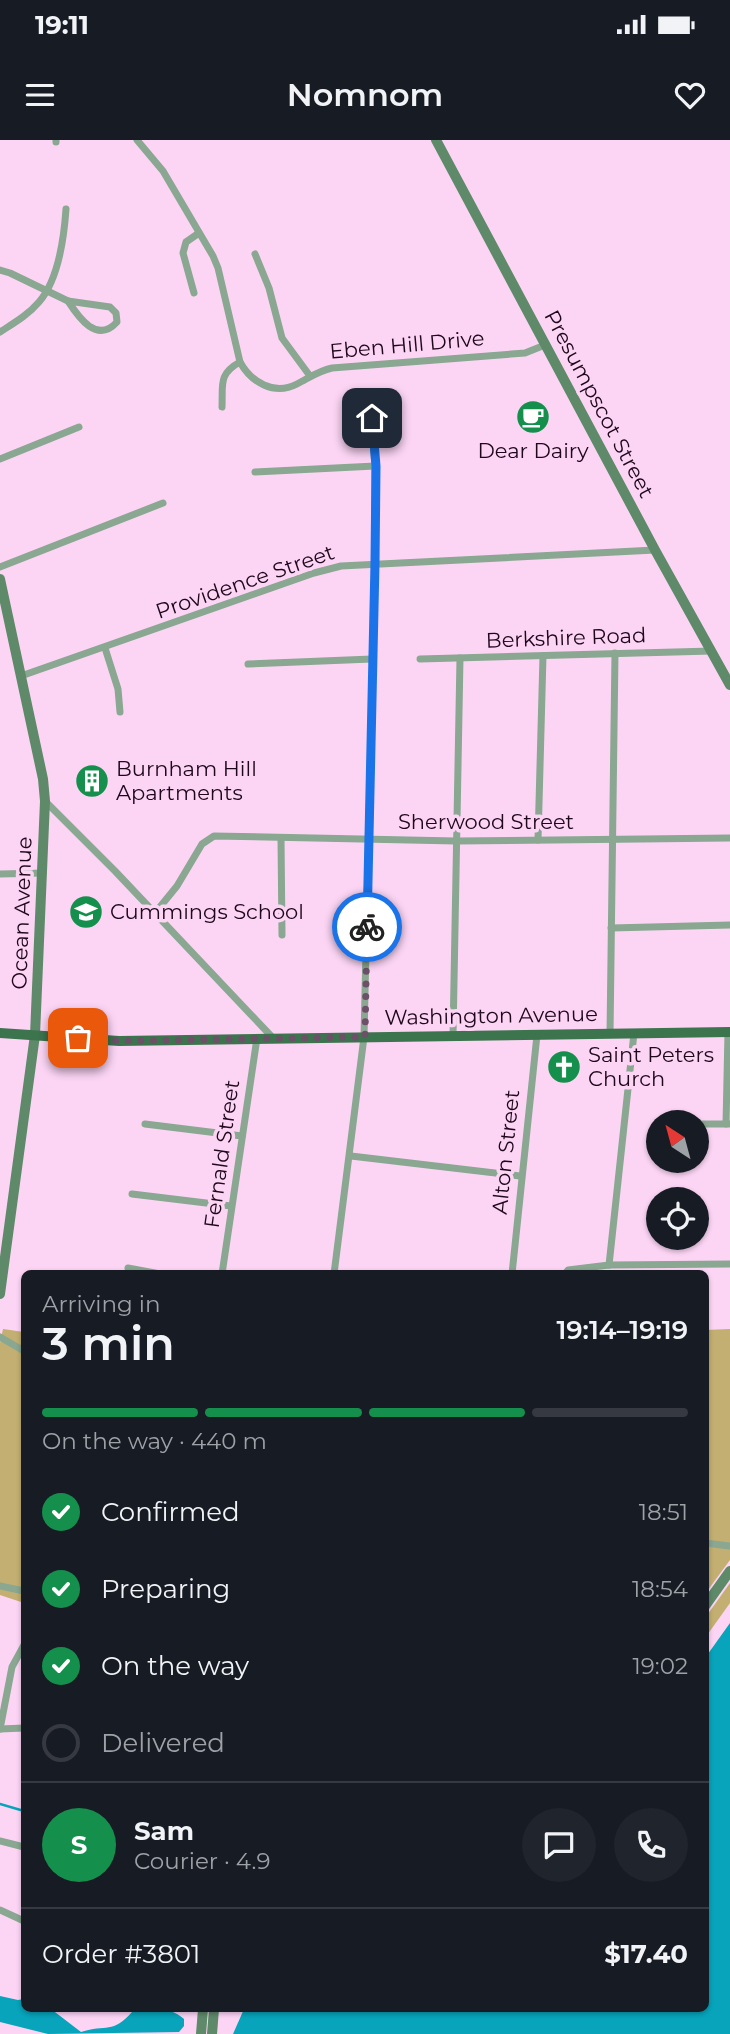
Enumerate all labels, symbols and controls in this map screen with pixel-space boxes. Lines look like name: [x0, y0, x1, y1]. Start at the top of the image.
text: 19:11: [35, 9, 89, 41]
text: Nomnom: [287, 75, 443, 114]
icon: menu: [21, 76, 59, 114]
icon: heart: [671, 76, 709, 114]
street label: Presumpscot Street: [539, 306, 660, 502]
street label: Eben Hill Drive: [329, 325, 485, 364]
pin: [342, 388, 402, 448]
cafe icon: Dear Dairy: [514, 398, 552, 436]
icon: home: [353, 399, 391, 437]
place label: Dear Dairy: [477, 438, 589, 463]
street label: Providence Street: [152, 539, 337, 624]
street label: Berkshire Road: [485, 622, 647, 653]
place label: Burnham Hill Apartments: [116, 756, 257, 805]
building icon: Burnham Hill Apartments: [73, 762, 111, 800]
street label: Sherwood Street: [398, 809, 574, 834]
street label: Ocean Avenue: [6, 836, 37, 990]
courier: [332, 892, 402, 962]
school or university icon: Cummings School: [67, 893, 105, 931]
place label: Cummings School: [110, 899, 304, 924]
icon: bike: [348, 908, 386, 946]
street label: Washington Avenue: [384, 1001, 598, 1030]
pin: [48, 1008, 108, 1068]
icon: bag: [59, 1019, 97, 1057]
place label: Saint Peters Church: [588, 1042, 714, 1091]
church icon: Saint Peters Church: [545, 1048, 583, 1086]
street label: Fernald Street: [199, 1078, 244, 1230]
street label: Alton Street: [487, 1088, 524, 1215]
north arrow: [646, 1110, 709, 1172]
map controls: [646, 1110, 709, 1250]
button: locate: [646, 1187, 709, 1250]
text: Arriving in: [42, 1290, 161, 1318]
text: 19:14–19:19: [556, 1314, 688, 1346]
text: 3 min: [42, 1315, 175, 1372]
text: On the way · 440 m: [42, 1427, 267, 1455]
icon: check: [42, 1493, 80, 1531]
text: Confirmed: [101, 1496, 240, 1528]
text: 18:51: [639, 1498, 688, 1526]
icon: check: [42, 1570, 80, 1608]
text: Preparing: [101, 1573, 230, 1605]
text: 18:54: [632, 1575, 688, 1603]
icon: check: [42, 1647, 80, 1685]
text: On the way: [101, 1650, 249, 1682]
text: 19:02: [633, 1652, 688, 1680]
text: Delivered: [101, 1727, 225, 1759]
button: chat: [522, 1808, 596, 1882]
button: phone: [614, 1808, 688, 1882]
text: Sam: [134, 1815, 194, 1847]
text: S: [71, 1829, 87, 1861]
text: Courier · 4.9: [134, 1847, 270, 1875]
text: Order #3801: [42, 1938, 200, 1970]
text: $17.40: [604, 1938, 688, 1970]

